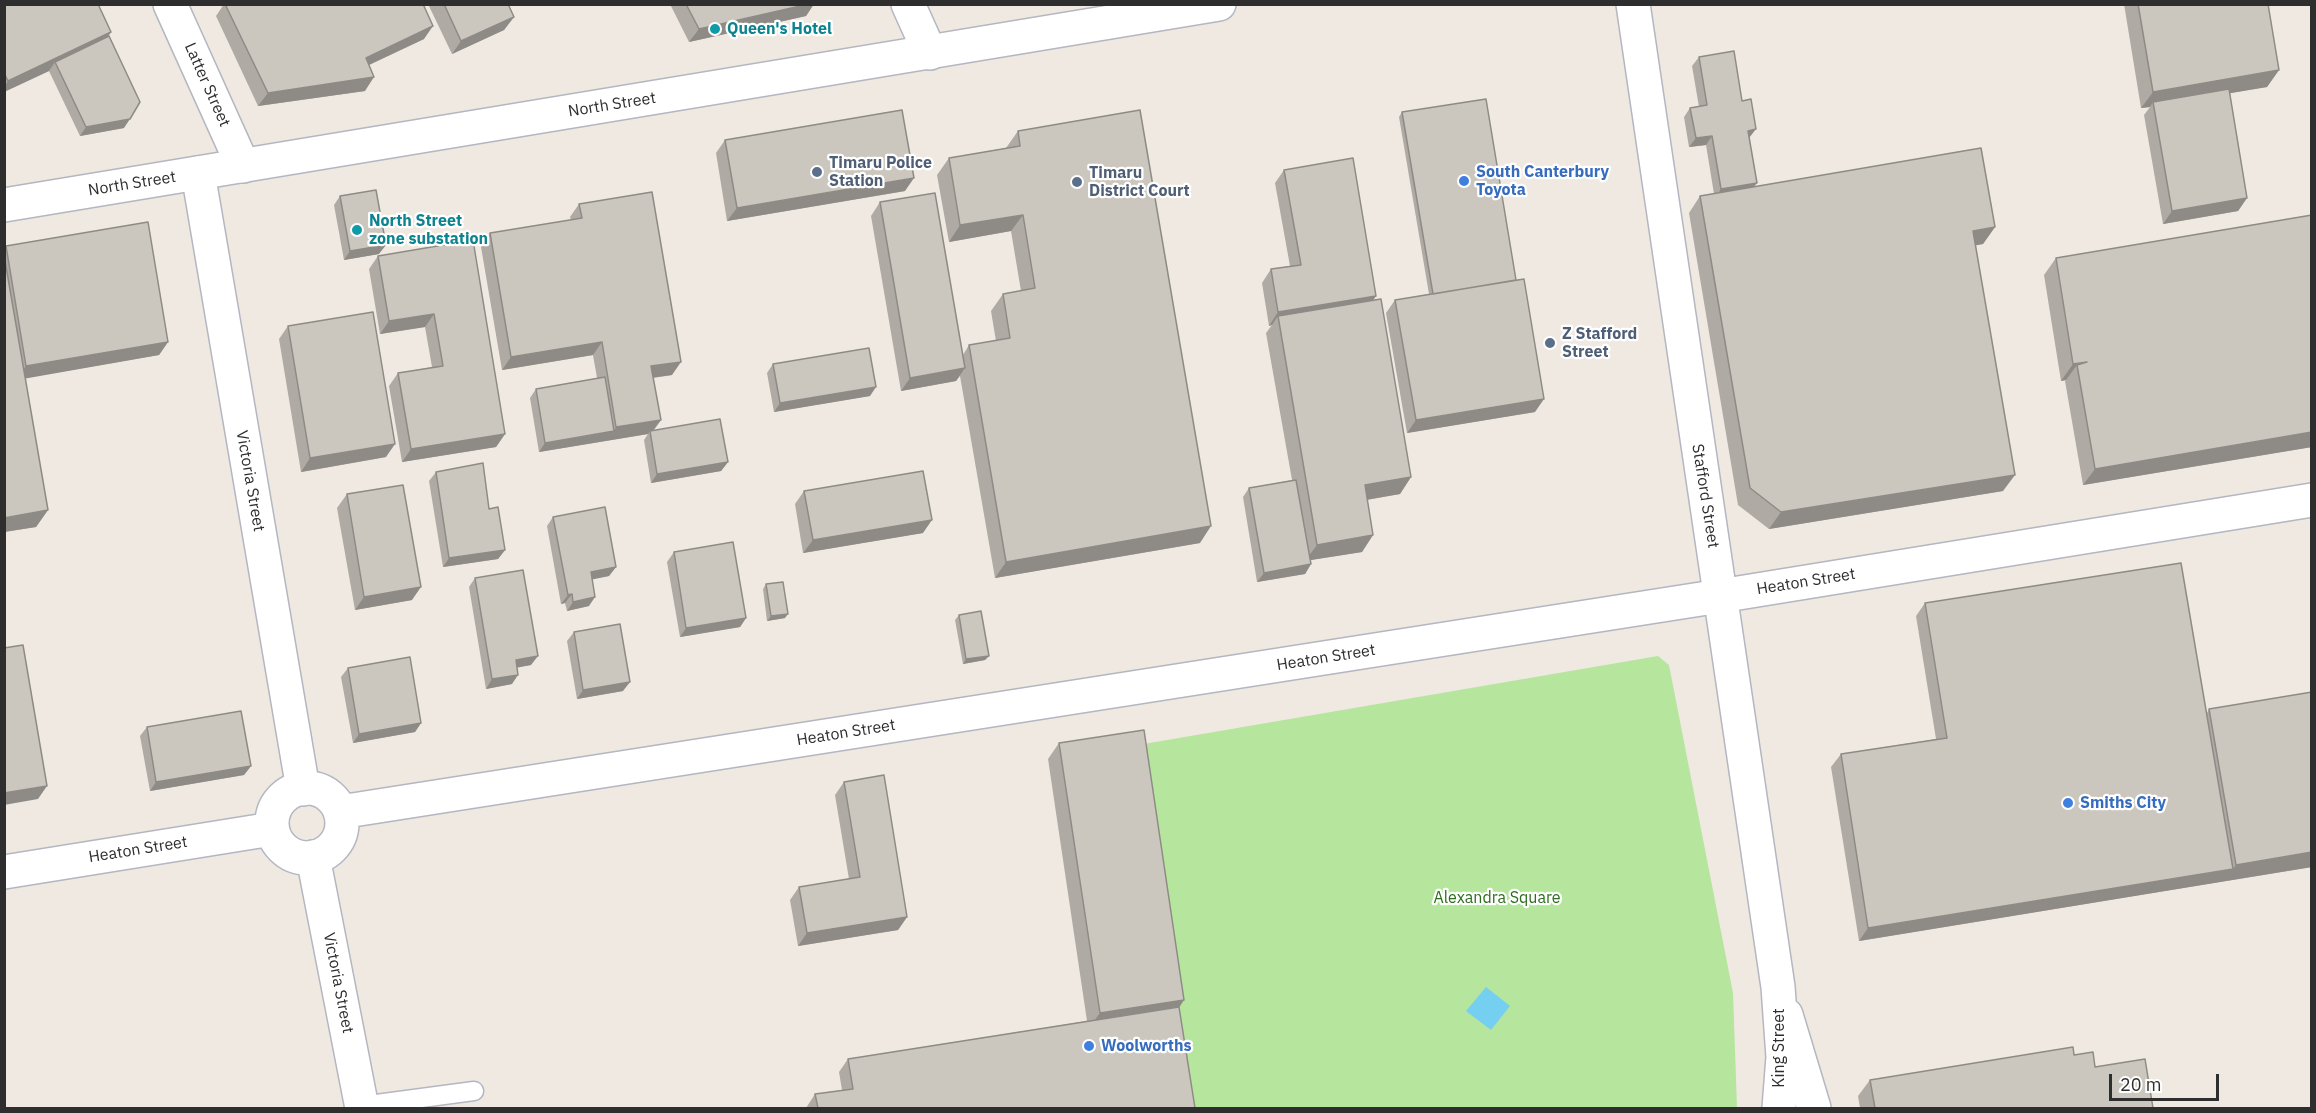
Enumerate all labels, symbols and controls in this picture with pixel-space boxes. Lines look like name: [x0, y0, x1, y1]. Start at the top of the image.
place label: Queen's Hotel: [727, 19, 832, 39]
marker: Queen's Hotel: [708, 22, 722, 36]
street label: Latter Street: [180, 40, 234, 130]
street label: North Street: [567, 89, 657, 121]
place label: Timaru Police Station: [829, 153, 932, 191]
place label: South Canterbury Toyota: [1476, 162, 1609, 200]
place label: Timaru District Court: [1089, 163, 1190, 201]
marker: Timaru Police Station: [810, 165, 824, 179]
street label: North Street: [87, 168, 177, 200]
marker: South Canterbury Toyota: [1457, 174, 1471, 188]
marker: Timaru District Court: [1070, 175, 1084, 189]
place label: North Street zone substation: [369, 211, 488, 249]
marker: North Street zone substation: [350, 223, 364, 237]
place label: Z Stafford Street: [1562, 324, 1637, 362]
marker: Z Stafford Street: [1543, 336, 1557, 350]
street label: Victoria Street: [232, 429, 268, 533]
street label: Stafford Street: [1687, 442, 1723, 550]
street label: Heaton Street: [1755, 565, 1857, 599]
street label: Heaton Street: [1275, 641, 1377, 675]
street label: Heaton Street: [795, 716, 897, 750]
place label: Smiths City: [2080, 793, 2166, 813]
marker: Smiths City: [2061, 796, 2075, 810]
street label: Heaton Street: [87, 833, 189, 867]
park label: Alexandra Square: [1433, 888, 1561, 908]
street label: Victoria Street: [319, 931, 357, 1035]
street label: King Street: [1769, 1008, 1789, 1088]
place label: Woolworths: [1101, 1036, 1192, 1056]
marker: Woolworths: [1082, 1039, 1096, 1053]
scale bar: [2112, 1062, 2222, 1100]
text: 20 m: [2120, 1073, 2162, 1096]

